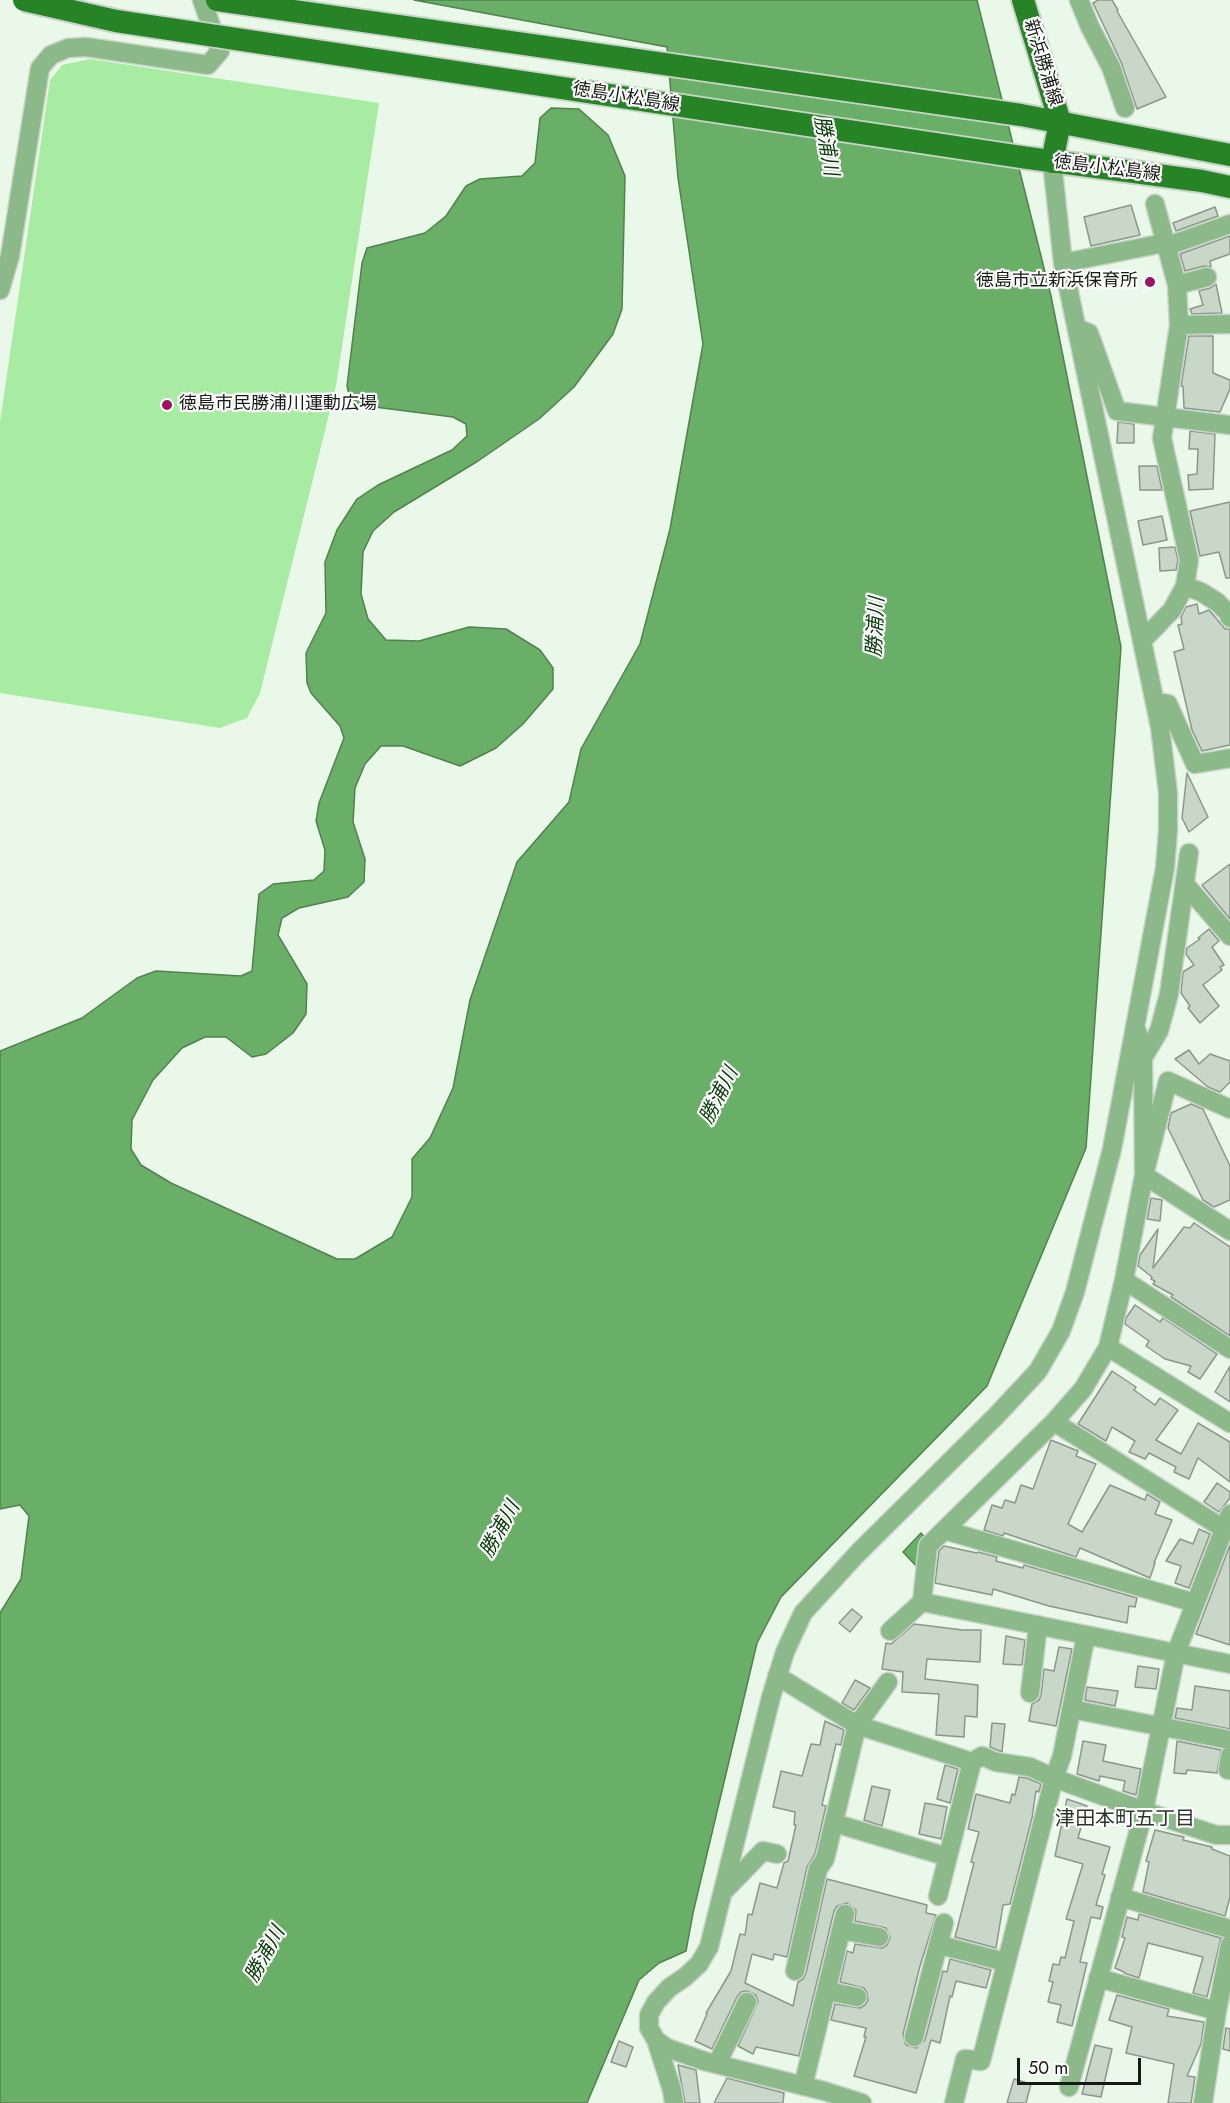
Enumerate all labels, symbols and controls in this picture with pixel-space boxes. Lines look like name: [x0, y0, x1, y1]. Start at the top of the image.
street label: 新浜勝浦線: [1019, 17, 1065, 109]
street label: 徳島小松島線: [571, 79, 681, 117]
water label: 勝浦川: [808, 114, 842, 178]
street label: 徳島小松島線: [1052, 152, 1162, 186]
place label: 徳島市立新浜保育所: [976, 271, 1138, 293]
marker: 徳島市立新浜保育所: [1143, 275, 1157, 289]
place label: 徳島市民勝浦川運動広場: [179, 394, 377, 416]
marker: 徳島市民勝浦川運動広場: [160, 398, 174, 412]
water label: 勝浦川: [863, 596, 891, 658]
water label: 勝浦川: [696, 1064, 744, 1128]
water label: 勝浦川: [476, 1498, 526, 1562]
district label: 津田本町五丁目: [1055, 1808, 1195, 1832]
water label: 勝浦川: [241, 1923, 291, 1987]
scale bar: [1020, 2046, 1144, 2084]
text: 50 m: [1028, 2055, 1068, 2081]

